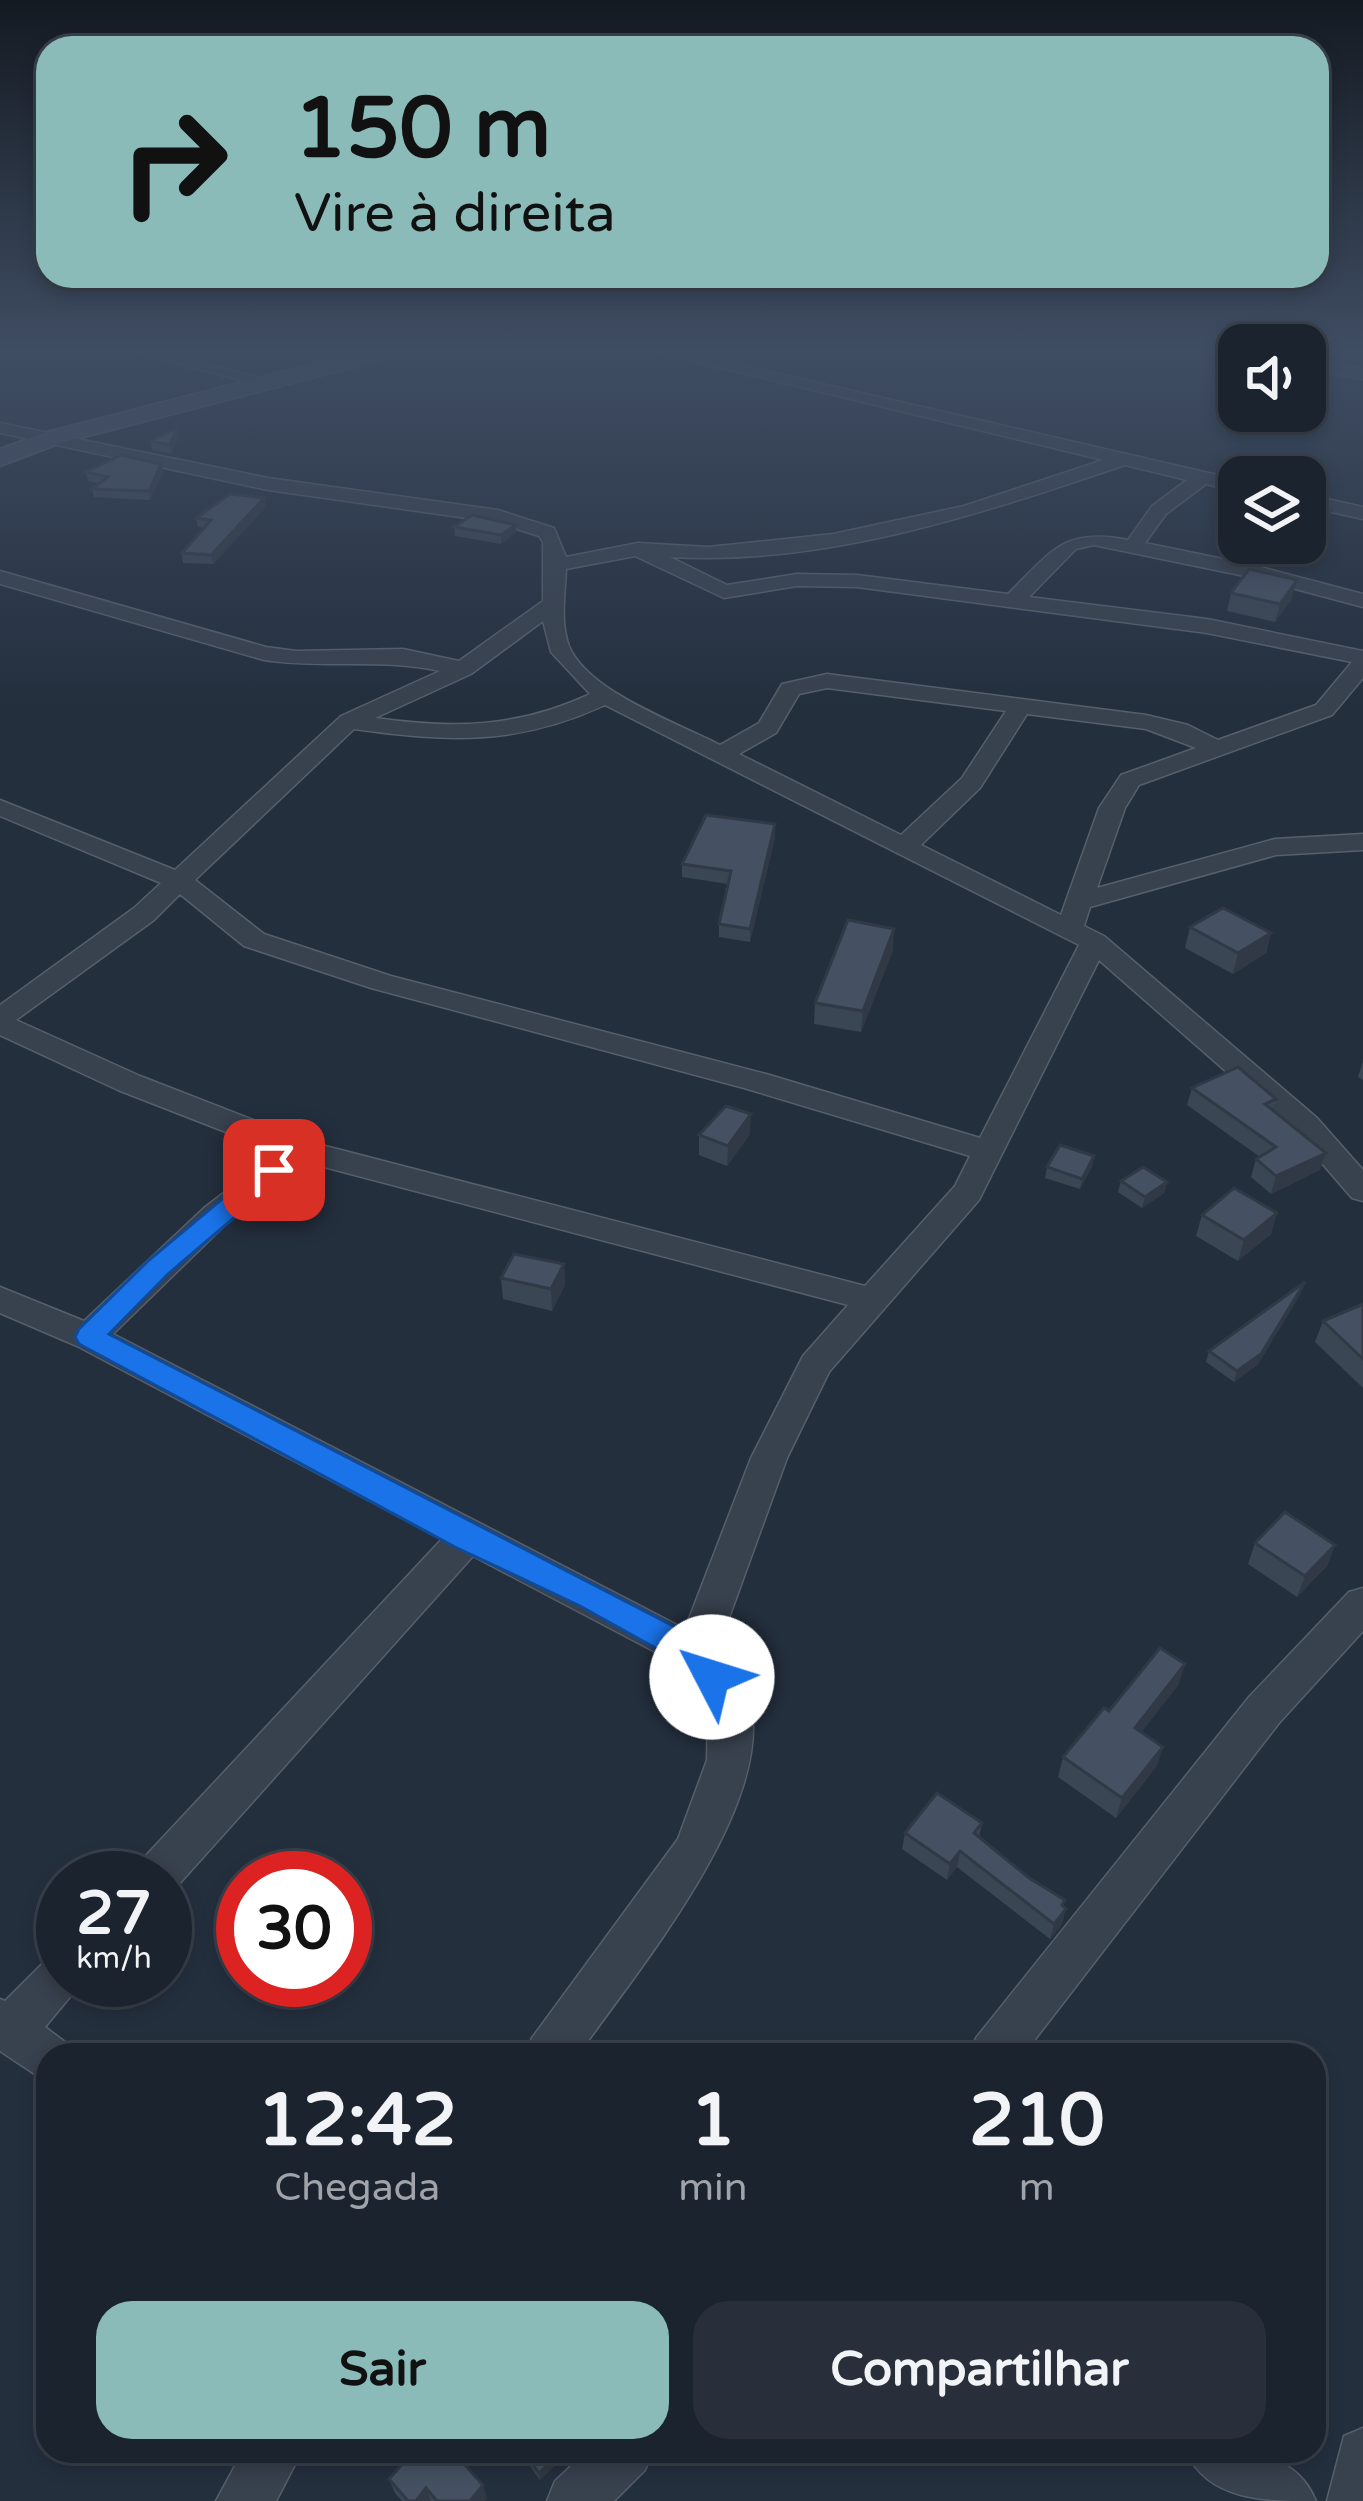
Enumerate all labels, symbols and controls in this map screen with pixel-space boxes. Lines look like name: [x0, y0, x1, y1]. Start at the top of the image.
text: 150 m: [294, 79, 551, 180]
icon: right: [96, 84, 252, 240]
text: Vire à direita: [294, 181, 616, 246]
map controls: [1218, 324, 1326, 564]
button: sound: [1218, 324, 1326, 432]
button: layers: [1218, 456, 1326, 564]
pin: [223, 1119, 325, 1221]
icon: arrive: [241, 1137, 307, 1203]
position arrow: [649, 1614, 775, 1740]
speed limit sign: 30: [216, 1851, 372, 2007]
text: 27: [76, 1878, 152, 1950]
text: km/h: [76, 1940, 152, 1977]
text: 12:42: [257, 2078, 457, 2165]
text: 1: [690, 2078, 736, 2165]
text: 210: [969, 2078, 1105, 2165]
text: Chegada: [274, 2164, 440, 2211]
text: min: [678, 2164, 748, 2211]
text: m: [1019, 2164, 1055, 2211]
button: Sair: [96, 2301, 669, 2439]
button: Compartilhar: [693, 2301, 1266, 2439]

